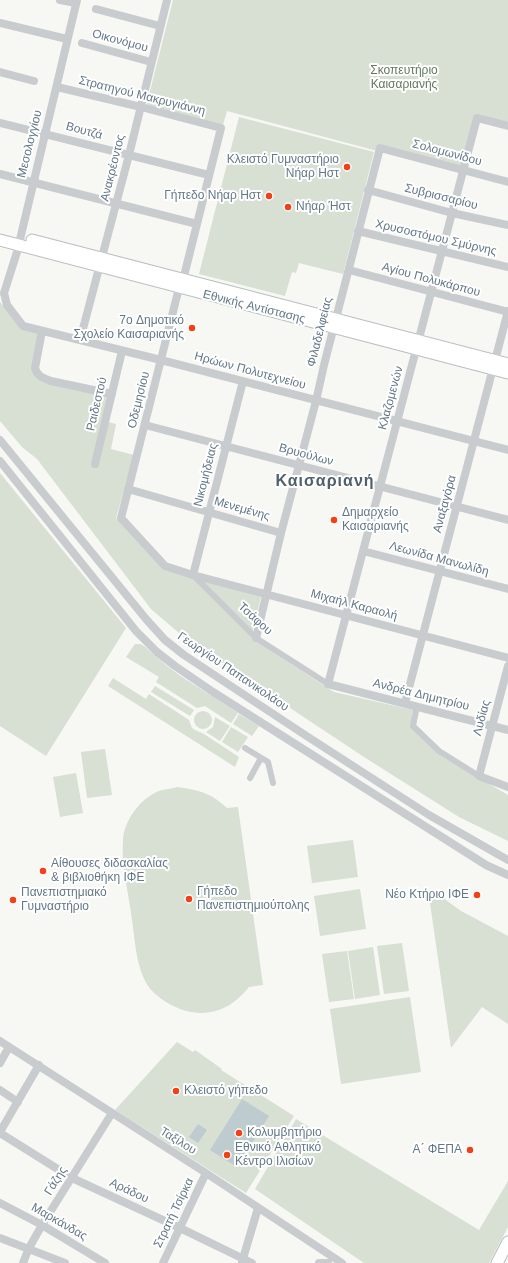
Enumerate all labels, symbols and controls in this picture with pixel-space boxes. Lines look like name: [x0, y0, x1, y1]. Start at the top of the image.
street label: Οικονόμου: [90, 27, 150, 55]
park label: Σκοπευτήριο Καισαριανής: [370, 64, 438, 92]
street label: Στρατηγού Μακρυγιάννη: [77, 73, 207, 119]
street label: Μεσολογγίου: [15, 108, 45, 180]
street label: Βουτζά: [64, 119, 104, 143]
street label: Ανακρέοντος: [98, 133, 128, 203]
street label: Σολομωνίδου: [411, 137, 483, 169]
place label: Κλειστό Γυμναστήριο Νήαρ Ηστ: [227, 153, 339, 181]
marker: Κλειστό Γυμναστήριο Νήαρ Ηστ: [342, 162, 352, 172]
street label: Συβρισσαρίου: [403, 181, 479, 213]
place label: Γήπεδο Νήαρ Ηστ: [164, 189, 261, 203]
marker: Γήπεδο Νήαρ Ηστ: [264, 191, 274, 201]
place label: Νήαρ Ήστ: [296, 200, 351, 214]
marker: Νήαρ Ήστ: [283, 202, 293, 212]
street label: Χρυσοστόμου Σμύρνης: [374, 217, 498, 259]
street label: Αγίου Πολυκάρπου: [380, 260, 482, 300]
street label: Εθνικής Αντίστασης: [201, 287, 307, 327]
street label: Φιλαδελφείας: [304, 296, 336, 368]
place label: 7ο Δημοτικό Σχολείο Καισαριανής: [73, 314, 184, 342]
marker: 7ο Δημοτικό Σχολείο Καισαριανής: [187, 323, 197, 333]
street label: Ηρώων Πολυτεχνείου: [193, 349, 307, 393]
street label: Κλαζομενών: [376, 364, 406, 432]
street label: Οδεμησίου: [125, 370, 153, 430]
street label: Ραιδεστού: [84, 376, 110, 432]
street label: Βρυούλων: [277, 441, 335, 469]
street label: Νικομήδειας: [191, 442, 221, 508]
district label: Καισαριανή: [275, 472, 375, 492]
street label: Αναξαγόρα: [430, 474, 460, 534]
street label: Μενεμένης: [212, 494, 272, 524]
place label: Δημαρχείο Καισαριανής: [342, 506, 409, 534]
marker: Δημαρχείο Καισαριανής: [329, 515, 339, 525]
street label: Λεωνίδα Μανωλίδη: [388, 539, 490, 579]
street label: Μιχαήλ Καραολή: [309, 586, 399, 624]
street label: Τσάφου: [235, 600, 275, 638]
street label: Γεωργίου Παπανικολάου: [175, 629, 291, 715]
street label: Ανδρέα Δημητρίου: [371, 676, 471, 714]
street label: Λυδίας: [470, 698, 494, 738]
place label: Αίθουσες διδασκαλίας & βιβλιοθήκη ΙΦΕ: [51, 857, 168, 885]
marker: Αίθουσες διδασκαλίας & βιβλιοθήκη ΙΦΕ: [38, 866, 48, 876]
place label: Γήπεδο Πανεπιστημιούπολης: [197, 885, 310, 913]
place label: Πανεπιστημιακό Γυμναστήριο: [21, 886, 107, 914]
place label: Νέο Κτήριο ΙΦΕ: [385, 888, 469, 902]
marker: Νέο Κτήριο ΙΦΕ: [472, 890, 482, 900]
marker: Γήπεδο Πανεπιστημιούπολης: [184, 894, 194, 904]
marker: Πανεπιστημιακό Γυμναστήριο: [8, 895, 18, 905]
place label: Κλειστό γήπεδο: [184, 1084, 268, 1098]
marker: Κλειστό γήπεδο: [171, 1086, 181, 1096]
street label: Ταξίλου: [157, 1124, 199, 1158]
place label: Κολυμβητήριο: [247, 1126, 322, 1140]
marker: Κολυμβητήριο: [234, 1128, 244, 1138]
place label: Εθνικό Αθλητικό Κέντρο Ιλισίων: [235, 1141, 321, 1169]
place label: Α΄ ΦΕΠΑ: [412, 1143, 462, 1157]
marker: Α΄ ΦΕΠΑ: [465, 1145, 475, 1155]
marker: Εθνικό Αθλητικό Κέντρο Ιλισίων: [222, 1150, 232, 1160]
street label: Γάζης: [42, 1164, 70, 1198]
street label: Αράδου: [107, 1176, 151, 1206]
street label: Στρατή Τσίρκα: [151, 1176, 197, 1250]
street label: Μαρκάνδας: [29, 1200, 89, 1244]

